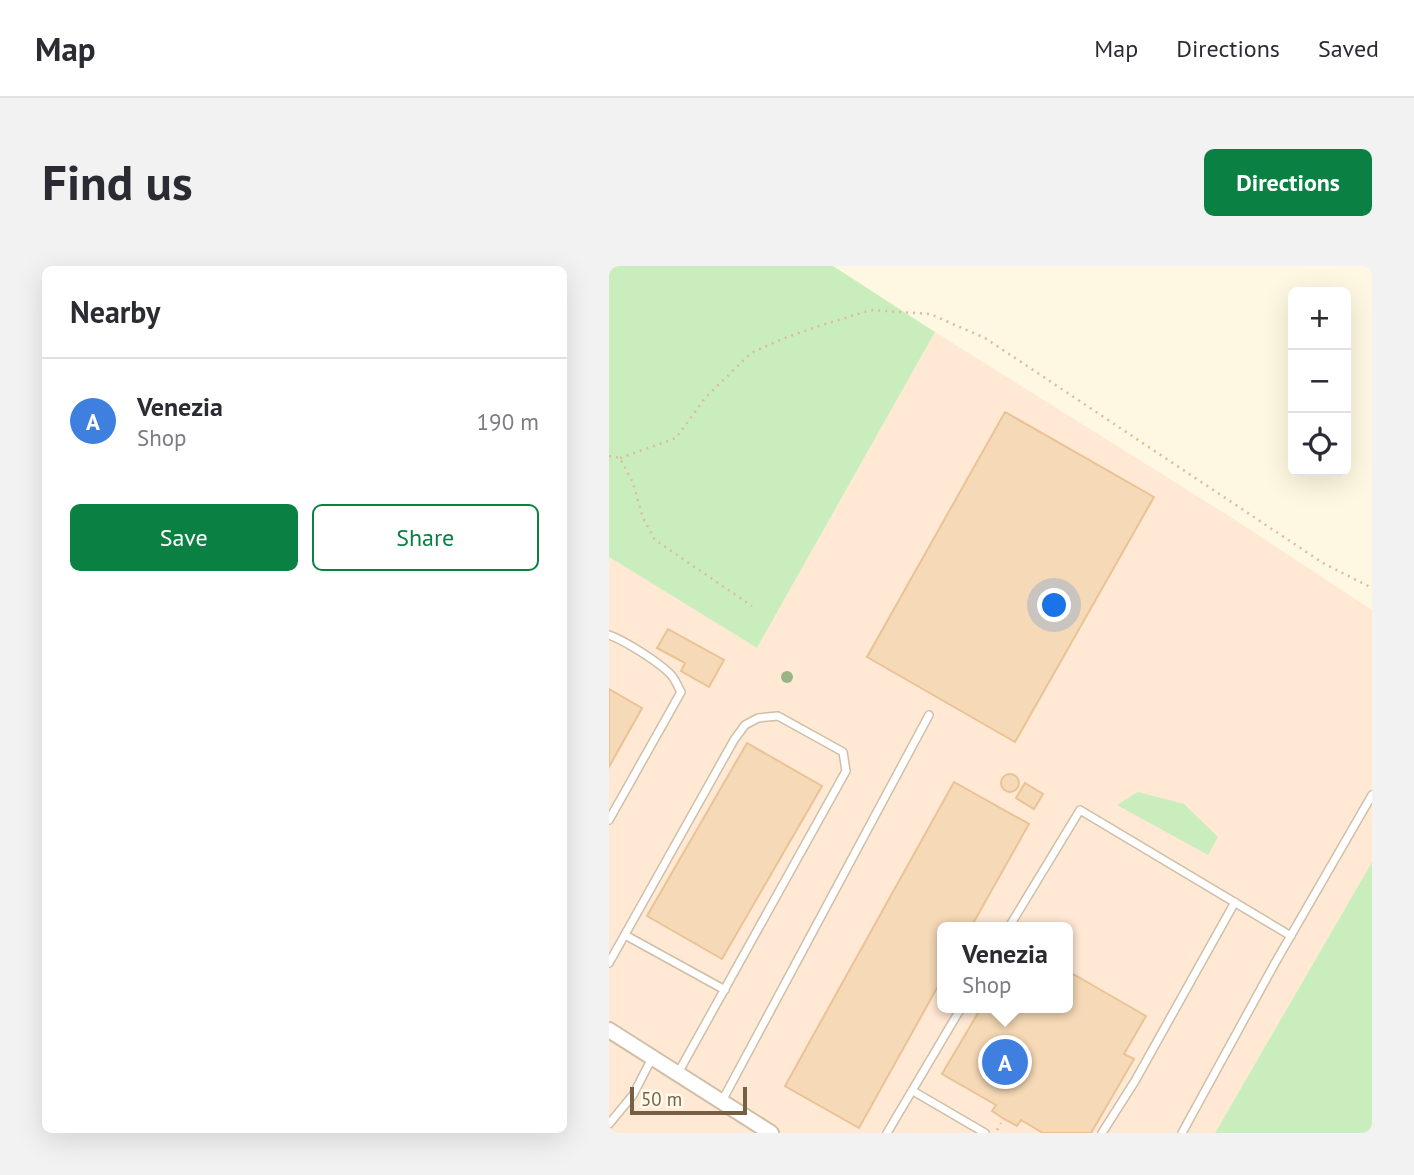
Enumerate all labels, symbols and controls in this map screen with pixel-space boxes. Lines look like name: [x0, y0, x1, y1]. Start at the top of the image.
text: Map: [35, 27, 96, 70]
text: Map: [1094, 33, 1138, 64]
text: Directions: [1176, 33, 1280, 64]
text: Saved: [1318, 33, 1379, 64]
button: Directions: [1204, 149, 1372, 216]
text: Find us: [42, 150, 193, 214]
map controls: [1288, 287, 1351, 476]
button: +: [1288, 287, 1351, 350]
text: Nearby: [70, 292, 160, 331]
button: −: [1288, 350, 1351, 413]
text: Venezia: [137, 390, 223, 423]
text: A: [86, 407, 100, 436]
text: 190 m: [477, 407, 539, 436]
button: locate: [1288, 413, 1351, 476]
text: Shop: [137, 423, 187, 452]
button: Save: [70, 504, 298, 571]
button: Share: [312, 504, 539, 571]
your location: [1037, 588, 1071, 622]
popup: [937, 922, 1073, 1013]
text: Venezia: [962, 937, 1048, 970]
text: Shop: [962, 970, 1012, 999]
pin: A: [982, 1036, 1028, 1088]
scale bar: [630, 1084, 747, 1116]
text: 50 m: [641, 1087, 682, 1111]

